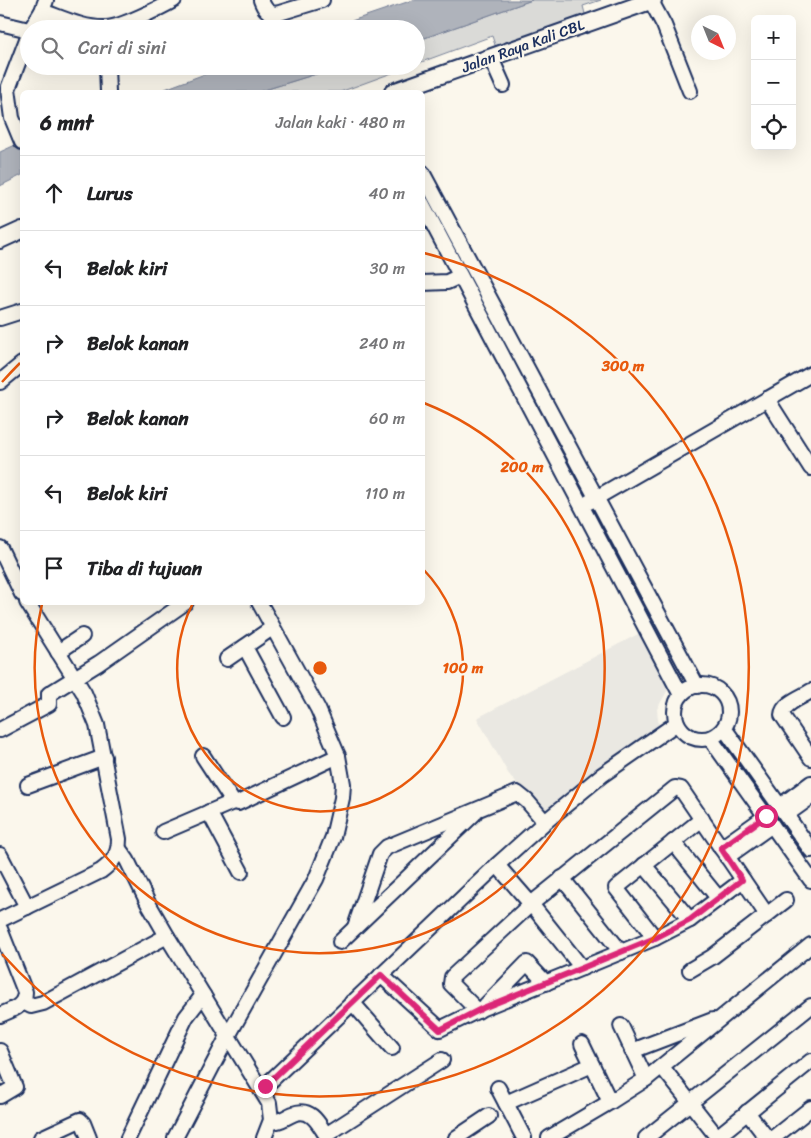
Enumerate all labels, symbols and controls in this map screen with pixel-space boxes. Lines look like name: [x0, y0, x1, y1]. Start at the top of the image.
street label: Jalan Raya Kali CBL: [457, 12, 588, 81]
north arrow: [691, 15, 736, 60]
map controls: [751, 15, 796, 150]
button: +: [751, 15, 796, 60]
search box: [20, 20, 425, 75]
text: Cari di sini: [78, 31, 166, 64]
icon: search: [38, 34, 66, 62]
button: −: [751, 60, 796, 105]
text: 6 mnt: [40, 104, 93, 142]
button: locate: [751, 105, 796, 150]
text: Jalan kaki · 480 m: [276, 108, 405, 137]
text: Lurus: [87, 177, 133, 210]
icon: ahead: [40, 179, 68, 207]
text: 40 m: [368, 179, 405, 208]
text: Belok kiri: [87, 252, 167, 285]
icon: left: [40, 254, 68, 282]
text: 30 m: [370, 254, 405, 283]
text: Belok kanan: [87, 327, 189, 360]
icon: right: [40, 329, 68, 357]
text: 240 m: [359, 329, 405, 358]
text: 300 m: [601, 353, 645, 379]
text: Belok kanan: [87, 402, 189, 435]
icon: right: [40, 404, 68, 432]
text: 60 m: [369, 404, 405, 433]
text: 200 m: [499, 454, 544, 480]
text: Belok kiri: [87, 477, 167, 510]
icon: left: [40, 479, 68, 507]
text: 110 m: [365, 479, 405, 508]
text: Tiba di tujuan: [87, 552, 202, 585]
icon: arrive: [40, 554, 68, 582]
text: 100 m: [443, 655, 484, 681]
centre of rings: [311, 659, 329, 677]
route start: [755, 805, 778, 828]
route end: [254, 1075, 277, 1098]

